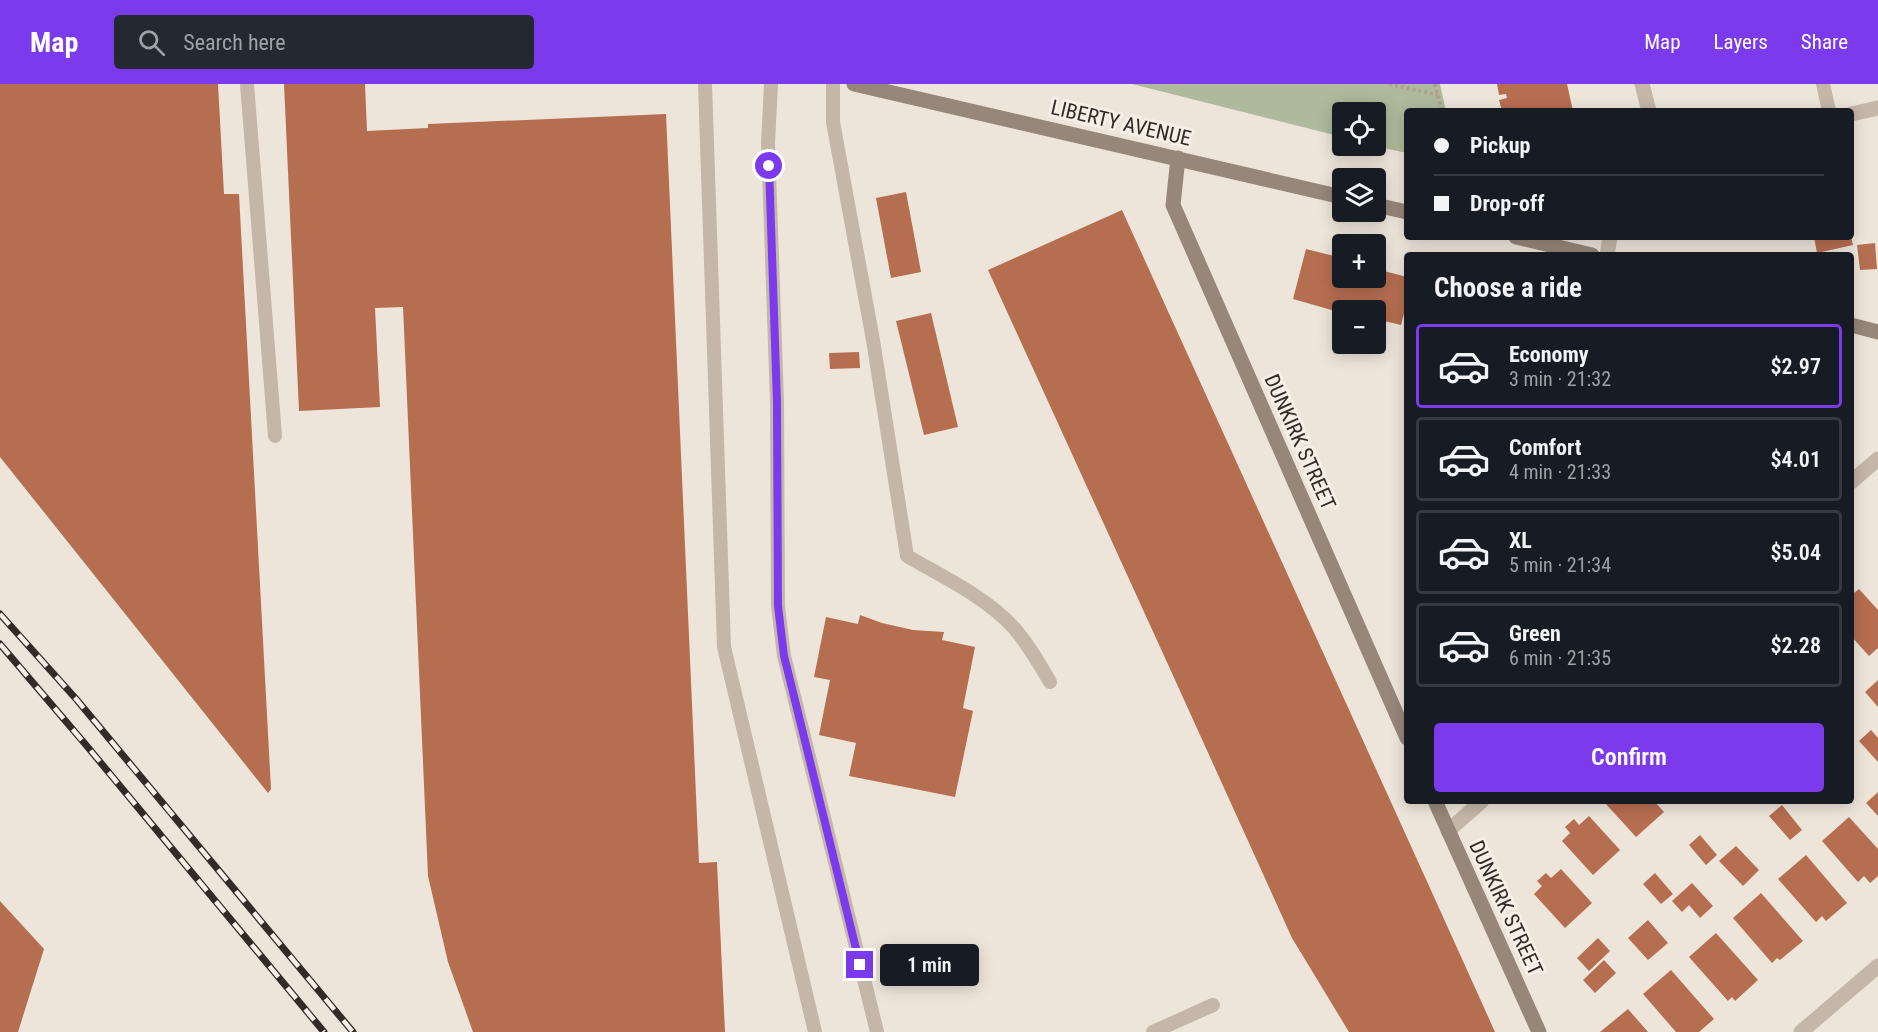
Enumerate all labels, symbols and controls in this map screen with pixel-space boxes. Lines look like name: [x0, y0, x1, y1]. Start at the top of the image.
search box: [114, 15, 534, 69]
text: Map: [30, 26, 78, 59]
icon: search: [135, 26, 168, 59]
text: Search here: [183, 30, 286, 55]
text: Map: [1644, 30, 1681, 54]
text: Layers: [1714, 30, 1768, 54]
text: Share: [1801, 30, 1848, 54]
street label: LIBERTY AVENUE: [1049, 95, 1193, 151]
map controls: [1332, 102, 1386, 354]
button: locate: [1332, 102, 1386, 156]
text: Pickup: [1470, 133, 1530, 158]
route start: [755, 152, 782, 179]
button: layers: [1332, 168, 1386, 222]
text: Drop-off: [1470, 191, 1544, 216]
button: +: [1332, 234, 1386, 288]
text: Choose a ride: [1434, 272, 1582, 304]
button: −: [1332, 300, 1386, 354]
icon: car: [1437, 339, 1491, 393]
text: Economy: [1509, 342, 1589, 367]
text: $2.97: [1770, 354, 1821, 379]
text: 3 min · 21:32: [1509, 367, 1611, 391]
street label: DUNKIRK STREET: [1259, 370, 1341, 514]
icon: car: [1437, 432, 1491, 486]
text: Comfort: [1509, 435, 1582, 460]
text: $4.01: [1770, 447, 1821, 472]
text: 4 min · 21:33: [1509, 460, 1611, 484]
icon: car: [1437, 525, 1491, 579]
text: XL: [1509, 528, 1532, 553]
text: $5.04: [1770, 540, 1821, 565]
text: 5 min · 21:34: [1509, 553, 1611, 577]
icon: car: [1437, 618, 1491, 672]
text: Green: [1509, 621, 1561, 646]
text: $2.28: [1770, 633, 1821, 658]
text: 6 min · 21:35: [1509, 646, 1611, 670]
button: Confirm: [1434, 723, 1824, 792]
street label: DUNKIRK STREET: [1464, 837, 1548, 979]
callout: 1 min: [881, 944, 980, 986]
route end: [846, 951, 873, 978]
text: 1 min: [907, 953, 952, 977]

